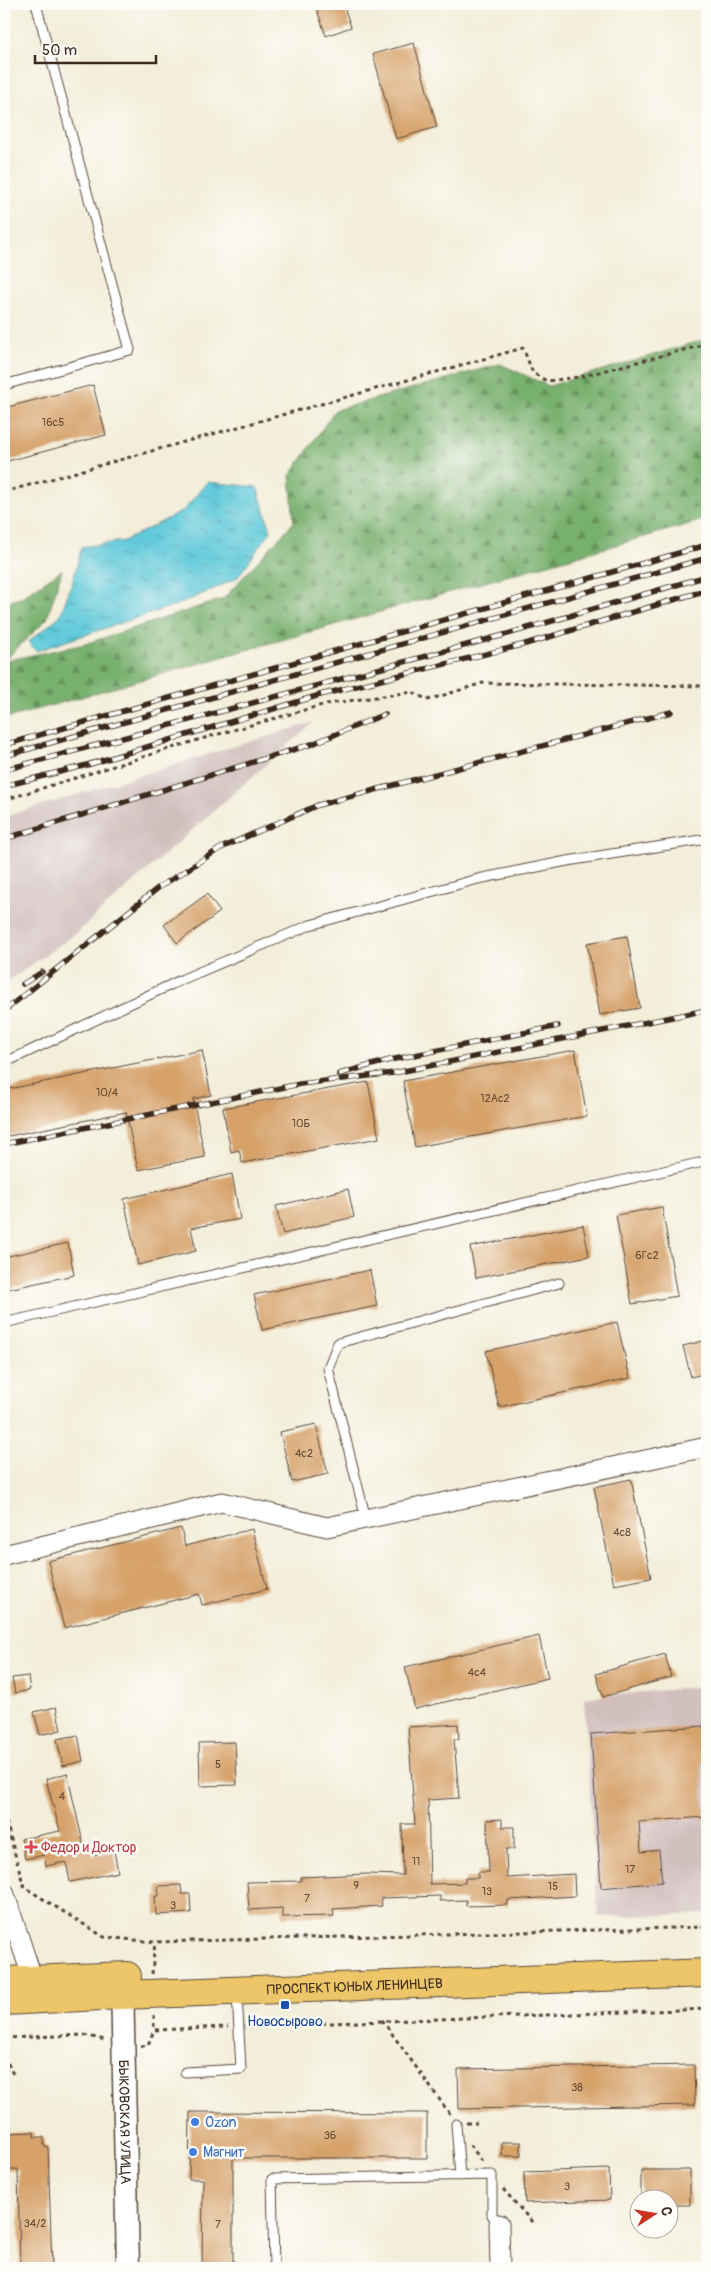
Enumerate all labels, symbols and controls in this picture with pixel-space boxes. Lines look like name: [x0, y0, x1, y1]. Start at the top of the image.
scale bar: [35, 32, 156, 64]
text: 50 m: [42, 41, 77, 60]
house number: 16с5: [42, 416, 64, 429]
house number: 10/4: [96, 1086, 119, 1099]
house number: 12Ас2: [480, 1092, 510, 1105]
house number: 10Б: [292, 1117, 310, 1130]
house number: 6Гс2: [635, 1249, 659, 1262]
house number: 4с2: [295, 1447, 313, 1460]
house number: 4с8: [613, 1526, 631, 1539]
house number: 4с4: [468, 1666, 487, 1679]
house number: 5: [215, 1758, 221, 1771]
house number: 4: [59, 1790, 66, 1803]
place label: Федор и Доктор: [41, 1839, 137, 1856]
marker: Федор и Доктор: [25, 1841, 37, 1853]
house number: 11: [412, 1855, 420, 1868]
house number: 17: [625, 1863, 635, 1876]
house number: 9: [353, 1879, 359, 1892]
house number: 15: [548, 1880, 558, 1893]
house number: 13: [482, 1885, 492, 1898]
house number: 7: [304, 1892, 310, 1905]
house number: 3: [170, 1899, 176, 1912]
street label: ПРОСПЕКТ ЮНЫХ ЛЕНИНЦЕВ: [266, 1974, 443, 1998]
marker: Новосырово: [279, 1999, 291, 2011]
place label: Новосырово: [247, 2013, 323, 2030]
street label: БЫКОВСКАЯ УЛИЦА: [115, 2060, 135, 2184]
house number: 38: [571, 2081, 583, 2094]
place label: Ozon: [205, 2114, 237, 2131]
marker: Ozon: [189, 2116, 201, 2128]
house number: 36: [324, 2129, 336, 2142]
place label: Магнит: [203, 2144, 245, 2161]
marker: Магнит: [187, 2146, 199, 2158]
house number: 3: [564, 2180, 570, 2193]
north arrow: [628, 2190, 678, 2240]
text: С: [657, 2205, 676, 2218]
house number: 34/2: [24, 2217, 46, 2230]
house number: 7: [215, 2218, 221, 2231]

